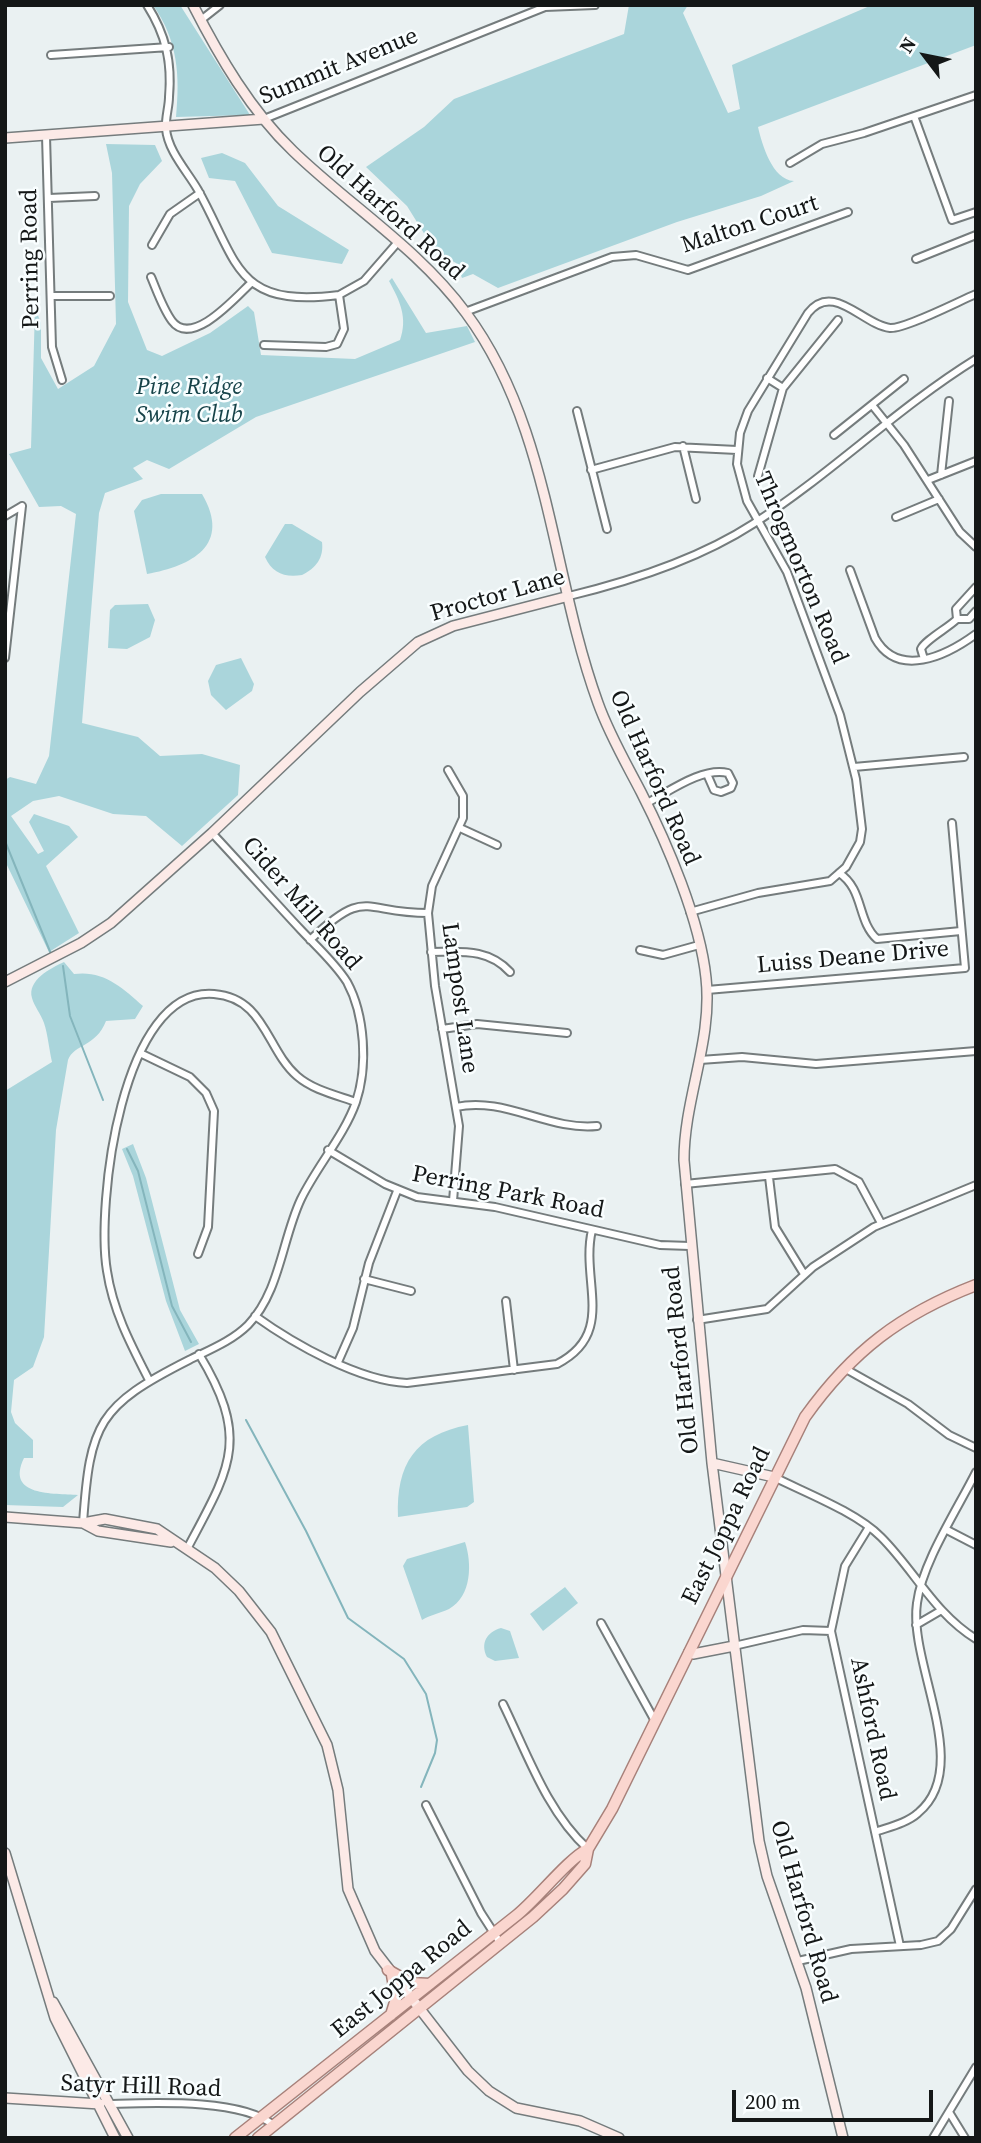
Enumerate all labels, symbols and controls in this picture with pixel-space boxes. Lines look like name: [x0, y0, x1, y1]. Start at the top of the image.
north arrow: [890, 21, 960, 91]
street label: Summit Avenue: [255, 22, 423, 112]
text: N: [892, 32, 922, 58]
street label: Old Harford Road: [310, 139, 470, 287]
street label: Perring Road: [15, 189, 47, 329]
street label: Malton Court: [678, 189, 822, 261]
park label: Pine Ridge Swim Club: [136, 374, 242, 430]
street label: Throgmorton Road: [747, 468, 853, 668]
street label: Proctor Lane: [427, 563, 569, 629]
street label: Old Harford Road: [602, 686, 706, 870]
street label: Cider Mill Road: [235, 832, 367, 976]
street label: Lampost Lane: [434, 921, 484, 1075]
street label: Luiss Deane Drive: [756, 935, 950, 981]
street label: Perring Park Road: [409, 1160, 607, 1226]
street label: Old Harford Road: [658, 1265, 706, 1455]
street label: East Joppa Road: [676, 1442, 778, 1610]
street label: Ashford Road: [843, 1655, 901, 1803]
street label: Old Harford Road: [763, 1817, 843, 2007]
street label: East Joppa Road: [326, 1915, 478, 2045]
street label: Satyr Hill Road: [60, 2070, 222, 2104]
scale bar: [736, 2076, 937, 2120]
text: 200 m: [745, 2087, 800, 2116]

